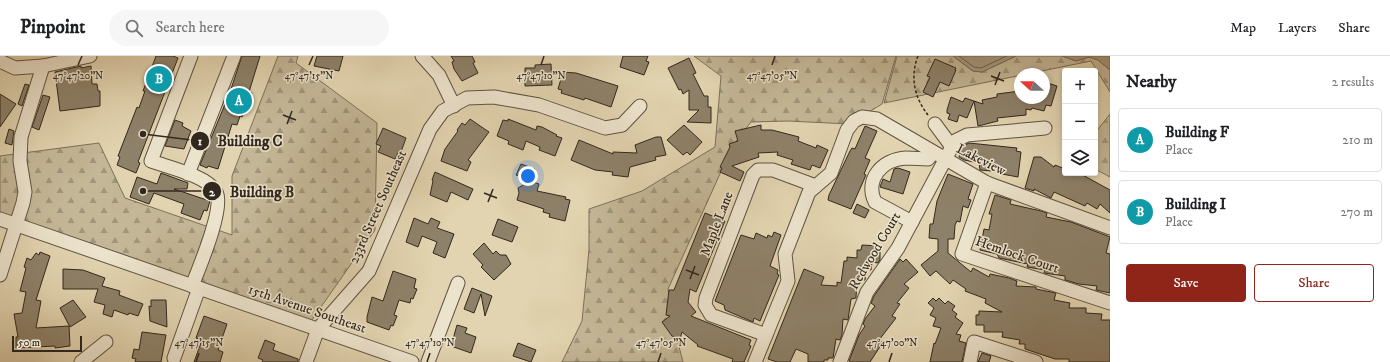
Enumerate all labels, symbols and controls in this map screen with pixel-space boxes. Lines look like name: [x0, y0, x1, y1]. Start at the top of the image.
search box: [109, 10, 389, 46]
text: Pinpoint: [20, 16, 85, 39]
icon: search: [123, 17, 145, 39]
text: Search here: [155, 18, 225, 37]
text: Map: [1230, 19, 1256, 37]
text: Layers: [1278, 19, 1316, 37]
text: Share: [1338, 19, 1370, 37]
pin: B: [146, 64, 172, 94]
north arrow: [1014, 68, 1050, 104]
map controls: [1062, 68, 1098, 176]
button: +: [1062, 68, 1098, 104]
text: 47°47'20"N: [53, 70, 103, 82]
text: 47°47'15"N: [285, 70, 333, 82]
text: 47°47'10"N: [516, 70, 566, 82]
text: 47°47'05"N: [747, 70, 797, 82]
text: Nearby: [1126, 71, 1176, 93]
text: 2 results: [1332, 74, 1374, 90]
pin: A: [226, 86, 252, 116]
button: −: [1062, 104, 1098, 140]
text: Building F: [1165, 123, 1229, 142]
callout: Building C: [190, 127, 291, 154]
text: Building C: [218, 132, 282, 151]
text: A: [1136, 132, 1144, 148]
text: 210 m: [1342, 132, 1373, 148]
text: 1: [198, 134, 203, 149]
street label: Lakeview: [953, 140, 1009, 180]
button: layers: [1062, 140, 1098, 176]
text: Place: [1165, 142, 1193, 158]
street label: 233rd Street Southeast: [345, 147, 411, 266]
your location: [518, 166, 538, 186]
callout: Building B: [202, 178, 303, 205]
text: Building B: [230, 183, 294, 202]
text: 2: [209, 185, 216, 200]
street label: Maple Lane: [696, 189, 738, 259]
text: Building I: [1165, 195, 1226, 214]
text: B: [1136, 204, 1144, 220]
text: 270 m: [1341, 204, 1373, 220]
street label: Redwood Court: [845, 209, 905, 293]
text: Place: [1165, 214, 1193, 230]
street label: Hemlock Court: [973, 232, 1062, 278]
button: Save: [1126, 264, 1246, 302]
button: Share: [1254, 264, 1374, 302]
street label: 15th Avenue Southeast: [246, 280, 369, 338]
scale bar: [12, 334, 82, 353]
text: 50 m: [18, 336, 40, 350]
text: 47°47'15"N: [175, 337, 223, 349]
text: 47°47'10"N: [405, 337, 455, 349]
text: 47°47'05"N: [636, 337, 686, 349]
text: 47°47'00"N: [866, 337, 918, 349]

